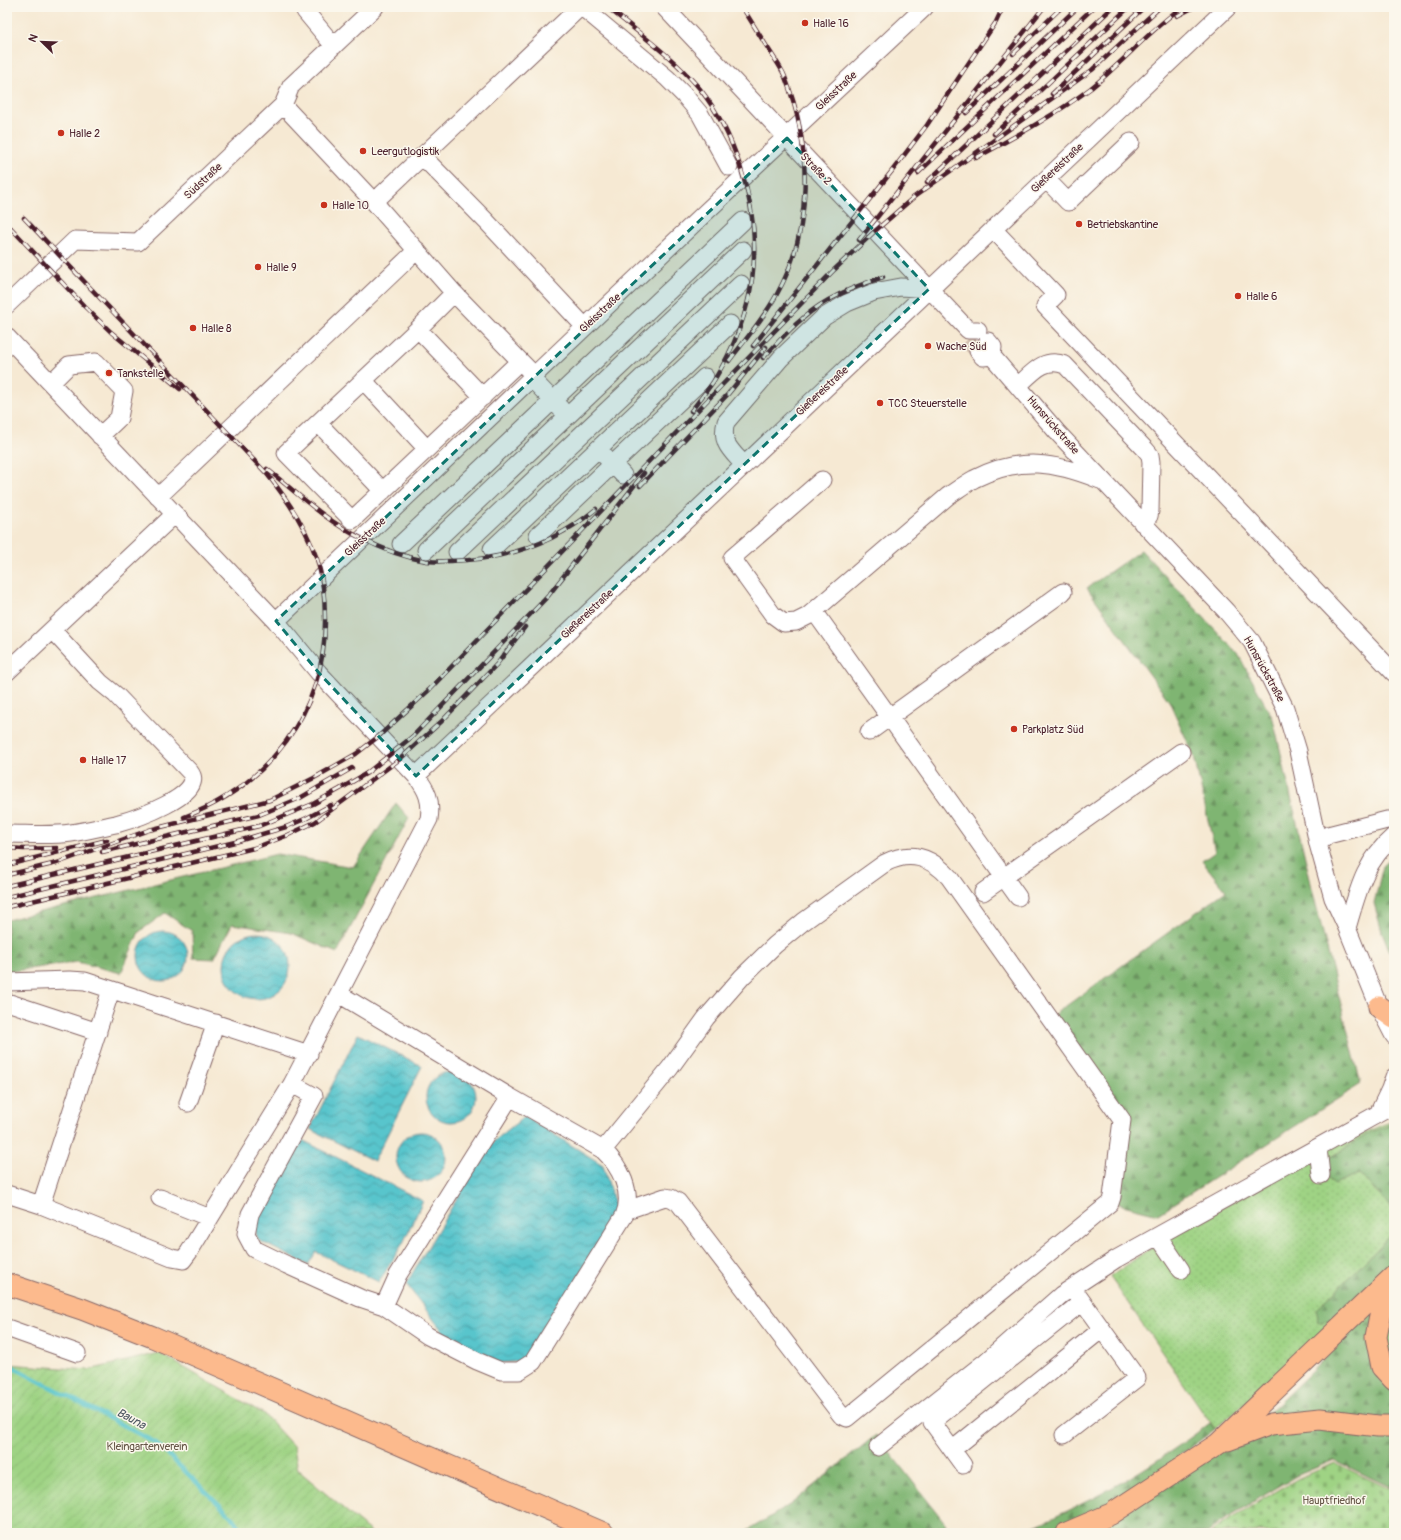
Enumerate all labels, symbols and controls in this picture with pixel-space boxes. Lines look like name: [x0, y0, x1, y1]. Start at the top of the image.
place label: Halle 16: [813, 17, 849, 30]
marker: Halle 16: [800, 18, 810, 28]
north arrow: [22, 22, 62, 62]
text: N: [26, 32, 41, 44]
street label: Gleisstraße: [813, 68, 860, 113]
place label: Halle 2: [69, 127, 100, 140]
marker: Halle 2: [56, 128, 66, 138]
street label: Gießereistraße: [1028, 140, 1086, 196]
place label: Leergutlogistik: [371, 145, 440, 158]
marker: Leergutlogistik: [358, 146, 368, 156]
street label: Straße 2: [797, 150, 835, 188]
street label: Südstraße: [181, 160, 225, 202]
place label: Halle 10: [332, 199, 369, 212]
marker: Halle 10: [319, 200, 329, 210]
place label: Betriebskantine: [1087, 218, 1159, 231]
marker: Betriebskantine: [1074, 219, 1084, 229]
place label: Halle 9: [266, 261, 297, 274]
marker: Halle 9: [253, 262, 263, 272]
street label: Gleisstraße: [577, 290, 624, 335]
place label: Halle 6: [1246, 290, 1278, 303]
marker: Halle 6: [1233, 291, 1243, 301]
place label: Halle 8: [201, 322, 232, 335]
marker: Halle 8: [188, 323, 198, 333]
place label: Wache Süd: [936, 340, 987, 353]
marker: Wache Süd: [923, 341, 933, 351]
street label: Gießereistraße: [793, 363, 851, 419]
place label: Tankstelle: [117, 367, 164, 380]
marker: Tankstelle: [104, 368, 114, 378]
street label: Hunsrückstraße: [1024, 393, 1082, 457]
place label: TCC Steuerstelle: [888, 397, 967, 410]
marker: TCC Steuerstelle: [875, 398, 885, 408]
street label: Gleisstraße: [342, 514, 389, 559]
street label: Gießereistraße: [558, 586, 616, 642]
street label: Hunsrückstraße: [1241, 634, 1288, 705]
place label: Parkplatz Süd: [1022, 723, 1084, 736]
marker: Parkplatz Süd: [1009, 724, 1019, 734]
place label: Halle 17: [91, 754, 126, 767]
marker: Halle 17: [78, 755, 88, 765]
water label: Bauna: [114, 1405, 149, 1433]
park label: Kleingartenverein: [107, 1440, 187, 1453]
park label: Hauptfriedhof: [1302, 1494, 1366, 1507]

